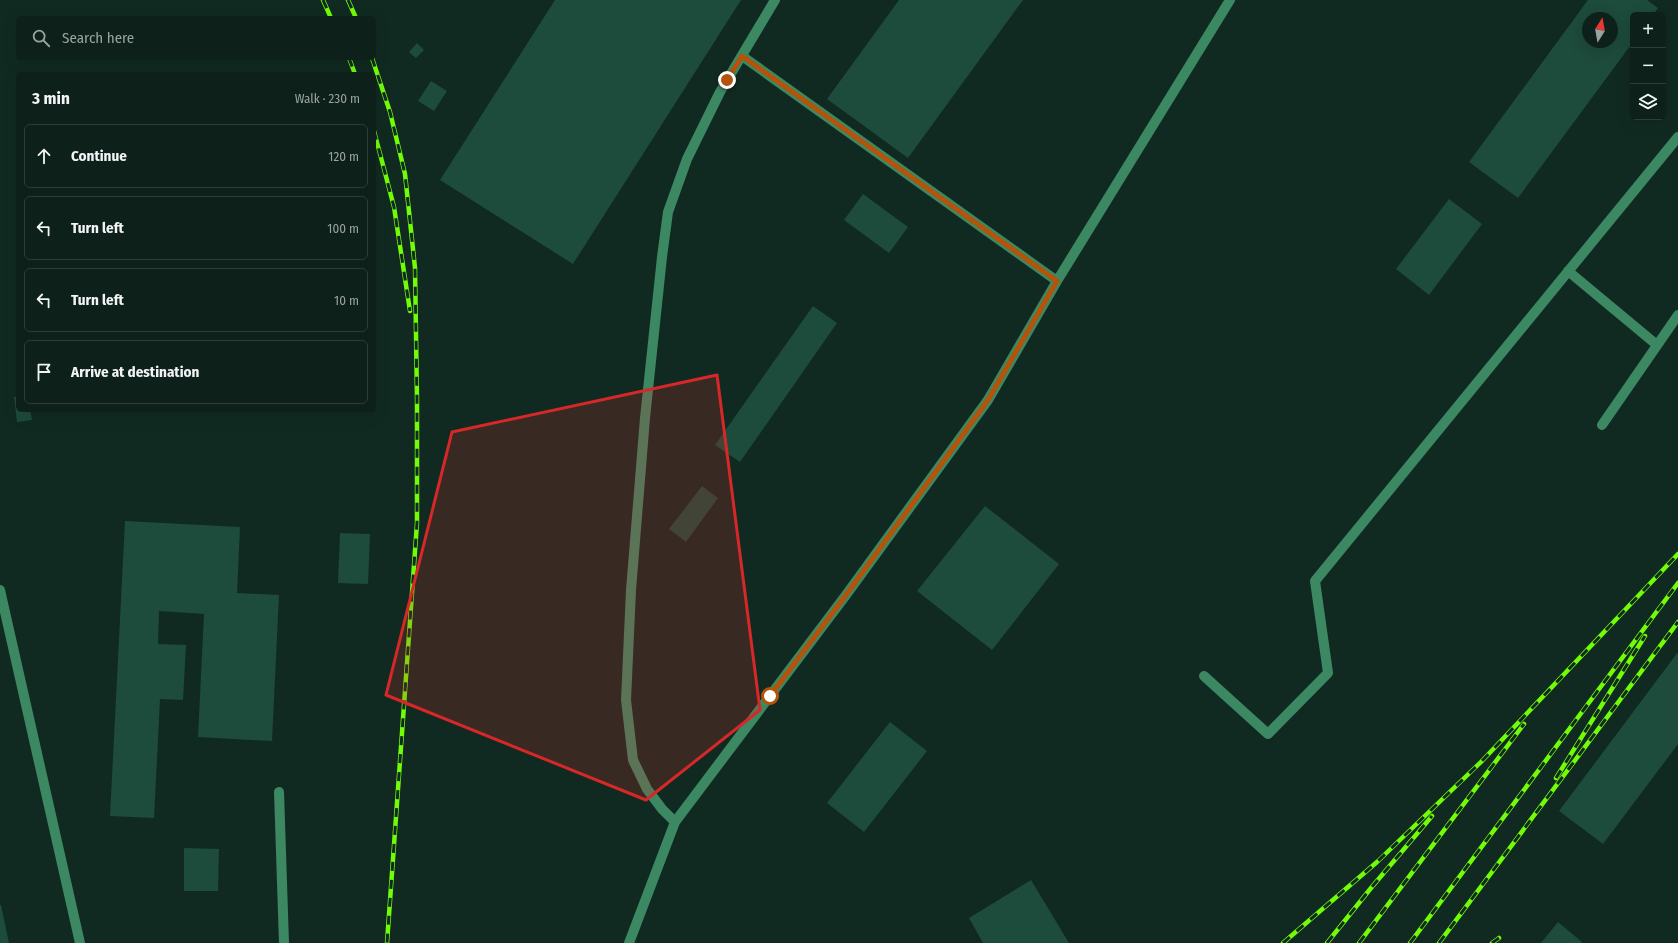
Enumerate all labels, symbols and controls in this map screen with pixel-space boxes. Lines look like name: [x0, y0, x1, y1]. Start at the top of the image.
north arrow: [1582, 12, 1618, 48]
map controls: [1630, 12, 1666, 120]
button: +: [1630, 12, 1666, 48]
search box: [16, 16, 376, 60]
icon: search: [30, 27, 52, 49]
text: Search here: [62, 29, 134, 47]
button: −: [1630, 48, 1666, 84]
route end: [718, 71, 736, 89]
button: layers: [1630, 84, 1666, 120]
text: 3 min: [32, 88, 70, 109]
text: Walk · 230 m: [295, 91, 360, 106]
icon: ahead: [33, 145, 55, 167]
text: Continue: [71, 147, 127, 165]
text: 120 m: [328, 149, 359, 164]
icon: left: [33, 217, 55, 239]
text: Turn left: [71, 219, 124, 237]
text: 100 m: [327, 221, 359, 236]
icon: left: [33, 289, 55, 311]
text: Turn left: [71, 291, 124, 309]
text: 10 m: [334, 293, 359, 308]
icon: arrive: [33, 361, 55, 383]
text: Arrive at destination: [71, 363, 199, 381]
route start: [761, 687, 779, 705]

